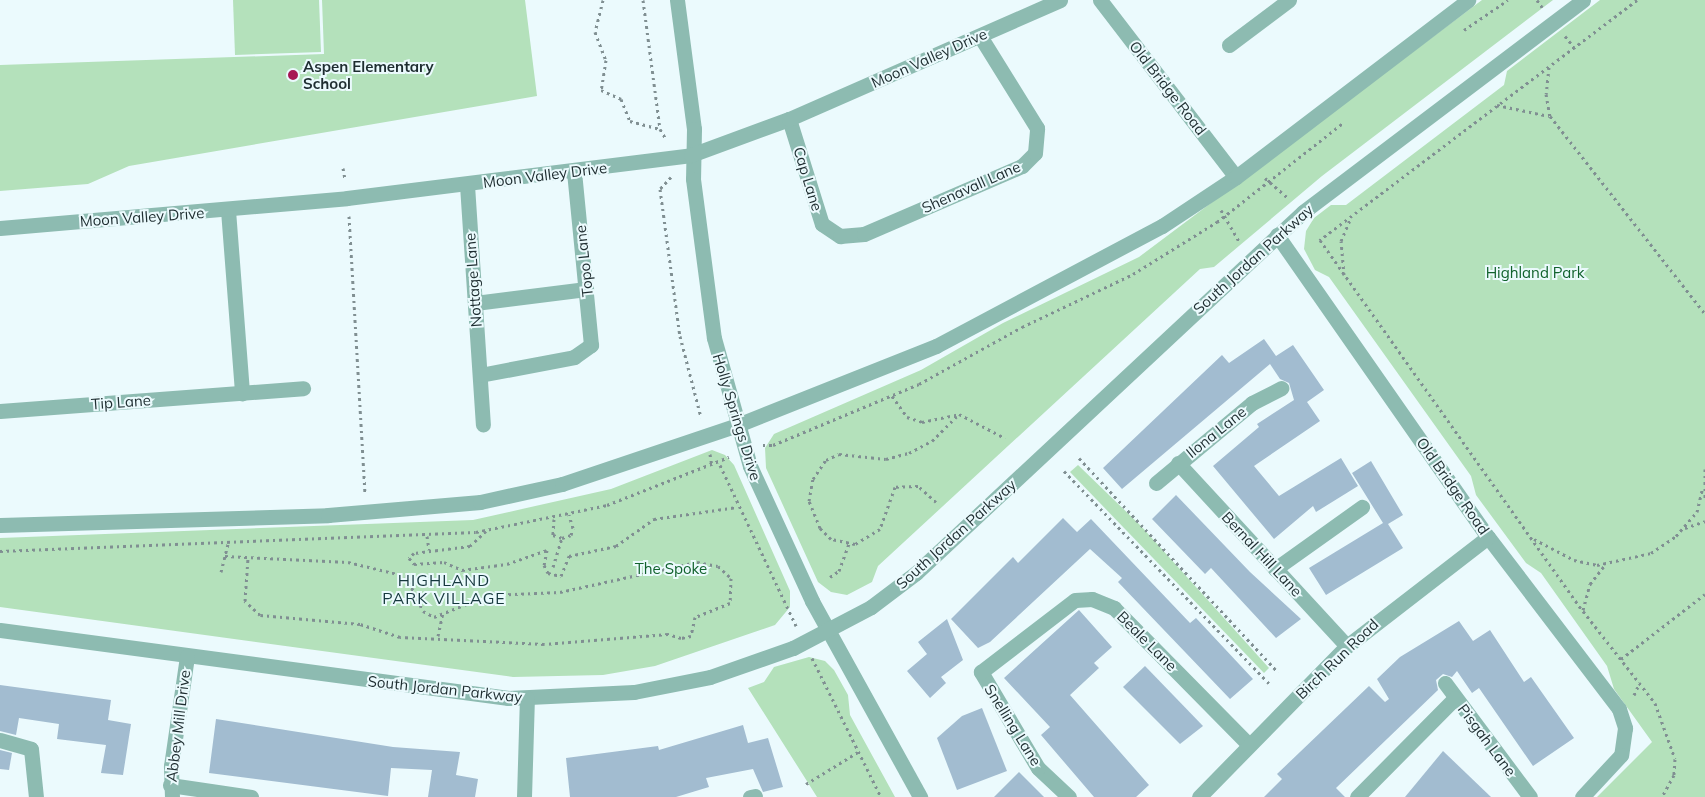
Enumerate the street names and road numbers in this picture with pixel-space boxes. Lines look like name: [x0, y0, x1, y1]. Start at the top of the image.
street label: Moon Valley Drive: [868, 24, 990, 92]
street label: Old Bridge Road: [1126, 37, 1210, 139]
street label: Cap Lane: [790, 145, 826, 213]
street label: Shenavall Lane: [919, 157, 1023, 217]
street label: Moon Valley Drive: [482, 158, 608, 192]
street label: South Jordan Parkway: [1189, 200, 1317, 318]
street label: Moon Valley Drive: [79, 204, 205, 230]
street label: Topo Lane: [571, 224, 597, 298]
street label: Nottage Lane: [461, 232, 485, 328]
street label: Holly Springs Drive: [709, 351, 765, 483]
street label: Tip Lane: [91, 391, 151, 413]
street label: Ilona Lane: [1182, 402, 1250, 462]
street label: Old Bridge Road: [1413, 434, 1493, 538]
street label: South Jordan Parkway: [892, 475, 1020, 593]
street label: Bernal Hill Lane: [1218, 508, 1306, 600]
street label: Beale Lane: [1113, 607, 1181, 675]
street label: Birch Run Road: [1292, 615, 1382, 703]
street label: Abbey Mill Drive: [162, 669, 194, 783]
street label: South Jordan Parkway: [367, 672, 523, 706]
street label: Snelling Lane: [981, 681, 1045, 769]
street label: Pisgah Lane: [1454, 700, 1520, 780]

